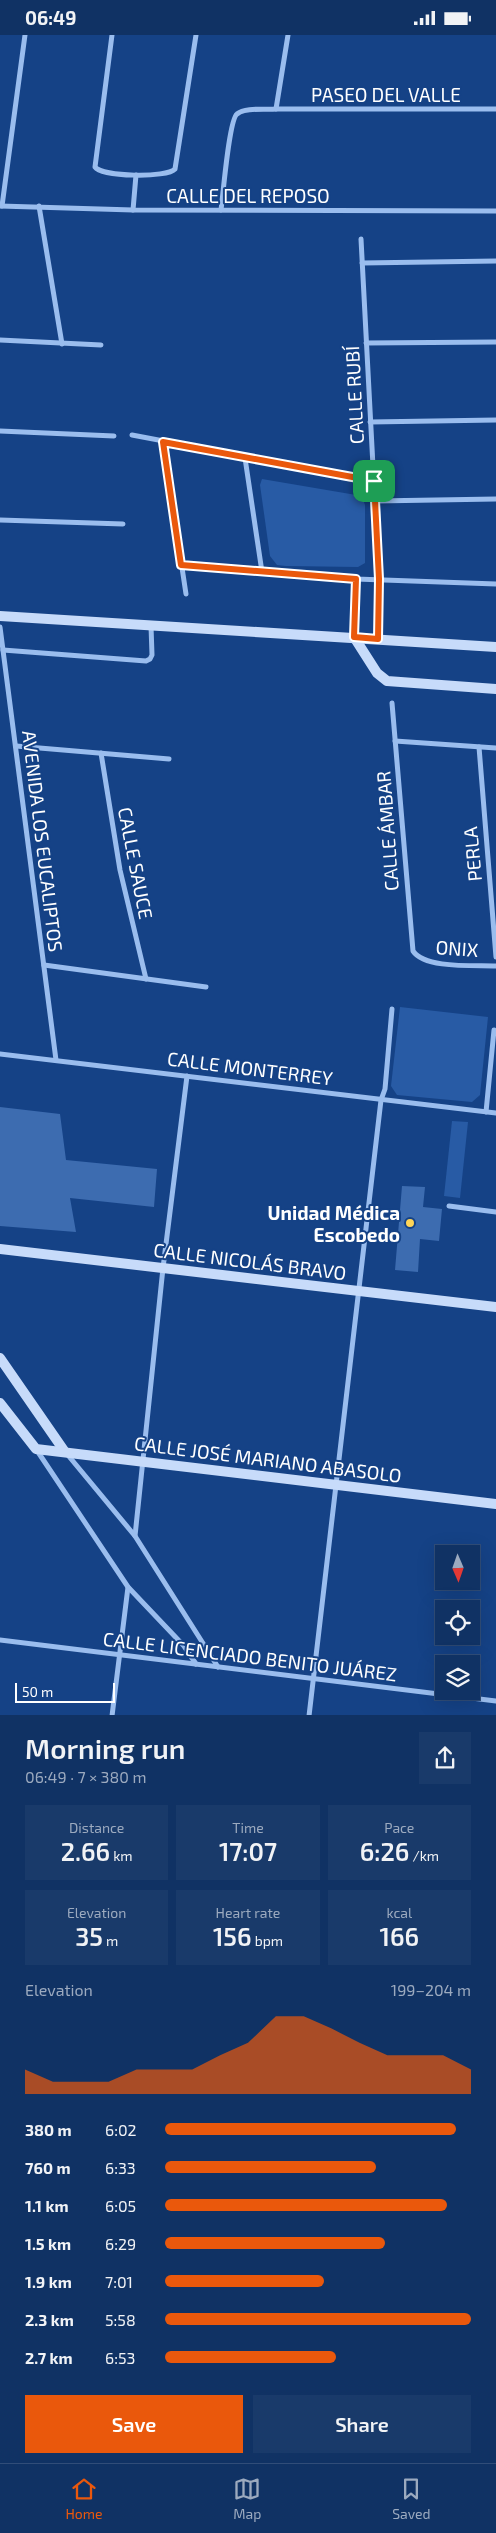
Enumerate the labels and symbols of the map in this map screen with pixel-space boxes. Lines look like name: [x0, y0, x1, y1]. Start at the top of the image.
street label: PASEO DEL VALLE: [311, 83, 461, 106]
street label: CALLE DEL REPOSO: [166, 184, 330, 207]
street label: CALLE RUBÍ: [340, 344, 368, 445]
pin: [353, 460, 395, 502]
street label: AVENIDA LOS EUCALIPTOS: [18, 729, 68, 953]
street label: CALLE ÁMBAR: [371, 770, 403, 892]
street label: CALLE SAUCE: [114, 805, 158, 921]
street label: PERLA: [458, 825, 486, 882]
street label: ONIX: [435, 935, 479, 961]
street label: CALLE MONTERREY: [166, 1046, 334, 1090]
place label: Unidad Médica Escobedo: [267, 1201, 400, 1246]
marker: Unidad Médica Escobedo: [404, 1217, 416, 1229]
street label: CALLE NICOLÁS BRAVO: [152, 1238, 348, 1284]
street label: CALLE JOSÉ MARIANO ABASOLO: [133, 1431, 403, 1487]
north arrow: [435, 1545, 480, 1590]
street label: CALLE LICENCIADO BENITO JUÁREZ: [102, 1627, 398, 1685]
scale bar: [15, 1681, 115, 1704]

